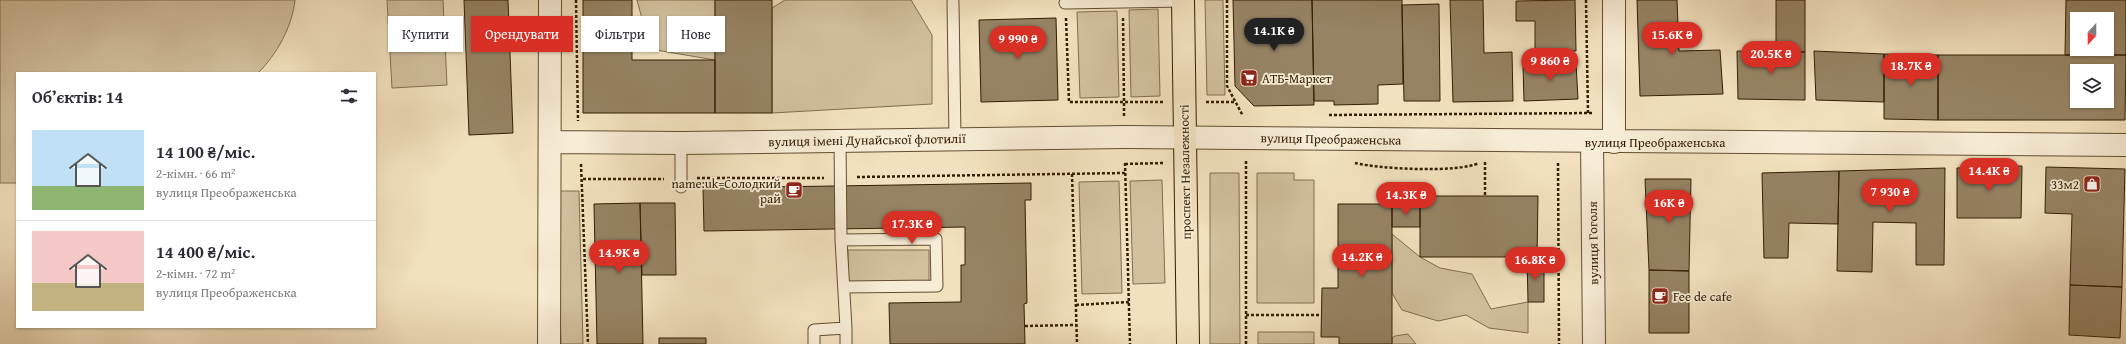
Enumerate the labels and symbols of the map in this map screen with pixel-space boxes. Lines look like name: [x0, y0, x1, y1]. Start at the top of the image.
north arrow: [2070, 12, 2114, 56]
pin: 14.1K ₴: [1237, 18, 1311, 52]
pin: 15.6K ₴: [1635, 22, 1709, 56]
pin: 9 990 ₴: [981, 26, 1055, 60]
pin: 20.5K ₴: [1734, 41, 1808, 75]
pin: 9 860 ₴: [1513, 48, 1587, 82]
pin: 18.7K ₴: [1874, 53, 1948, 87]
supermarket icon: АТБ-Маркет: [1239, 68, 1259, 88]
place label: АТБ-Маркет: [1262, 69, 1332, 88]
street label: проспект Незалежності: [1174, 104, 1196, 240]
street label: вулиця Преображенська: [1260, 128, 1402, 150]
street label: вулиця імені Дунайської флотилії: [768, 129, 966, 151]
street label: вулиця Преображенська: [1585, 133, 1726, 152]
pin: 14.4K ₴: [1952, 158, 2026, 192]
place label: name:uk=Солодкий рай: [671, 174, 781, 208]
shop icon: 33м2: [2082, 174, 2102, 194]
place label: 33м2: [2051, 175, 2079, 194]
pin: 7 930 ₴: [1853, 179, 1927, 213]
cafe icon: name:uk=Солодкий рай: [784, 180, 804, 200]
pin: 14.3K ₴: [1369, 182, 1443, 216]
pin: 16K ₴: [1641, 190, 1697, 224]
street label: вулиця Гоголя: [1583, 201, 1603, 285]
pin: 17.3K ₴: [875, 211, 949, 245]
pin: 14.9K ₴: [582, 240, 656, 274]
pin: 14.2K ₴: [1325, 244, 1399, 278]
pin: 16.8K ₴: [1498, 247, 1572, 281]
cafe icon: Fee de cafe: [1650, 286, 1670, 306]
place label: Fee de cafe: [1673, 287, 1732, 306]

